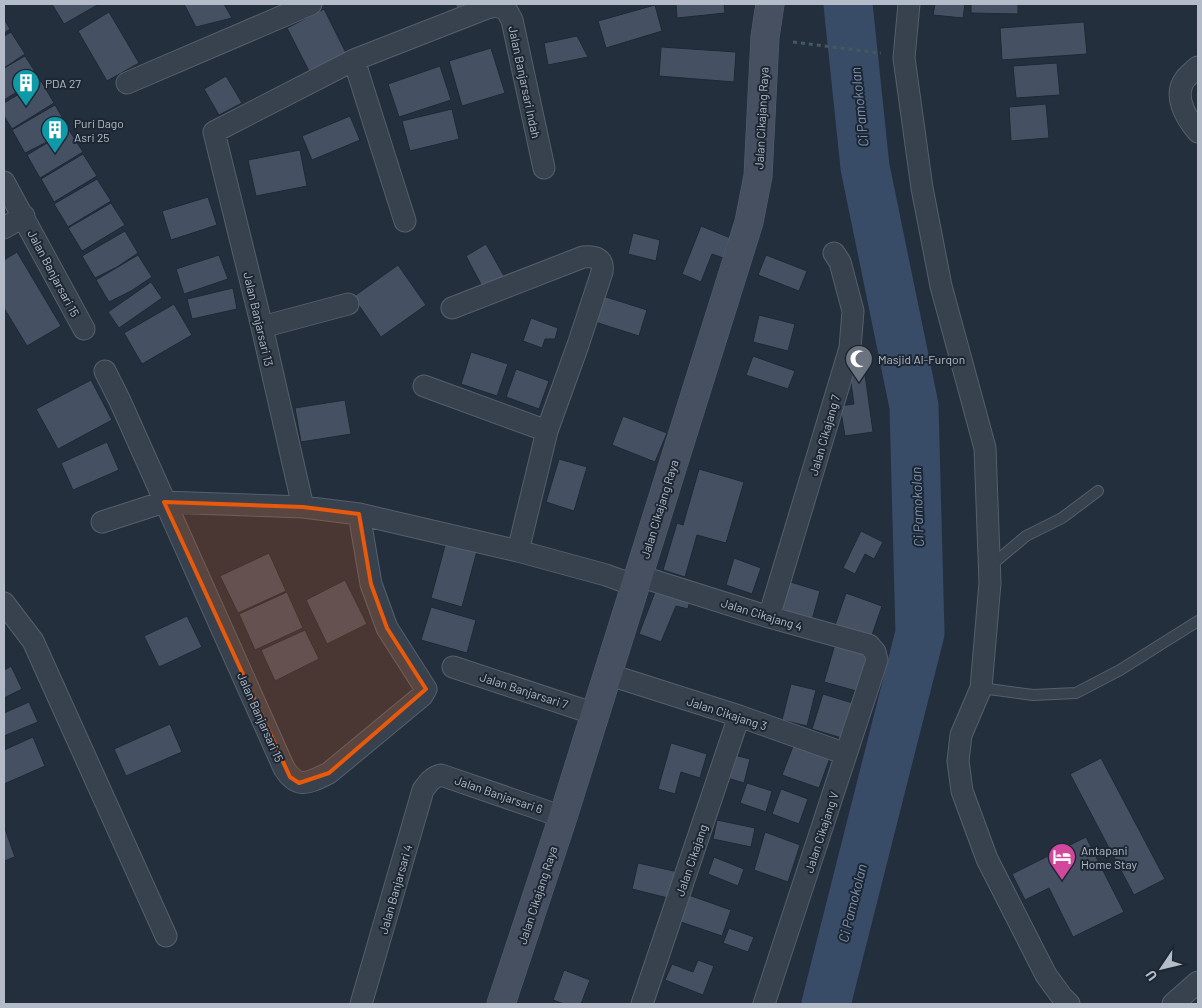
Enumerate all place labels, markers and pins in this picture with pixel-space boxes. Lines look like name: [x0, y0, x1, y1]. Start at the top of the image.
building icon: PDA 27: [11, 68, 41, 107]
place label: PDA 27: [45, 76, 81, 90]
building icon: Puri Dago Asri 25: [40, 115, 70, 154]
place label: Puri Dago Asri 25: [74, 116, 124, 144]
mosque icon: Masjid Al-Furqon: [844, 344, 874, 383]
place label: Masjid Al-Furqon: [878, 352, 965, 366]
hotel icon: Antapani Home Stay: [1047, 842, 1077, 881]
place label: Antapani Home Stay: [1081, 843, 1137, 871]

